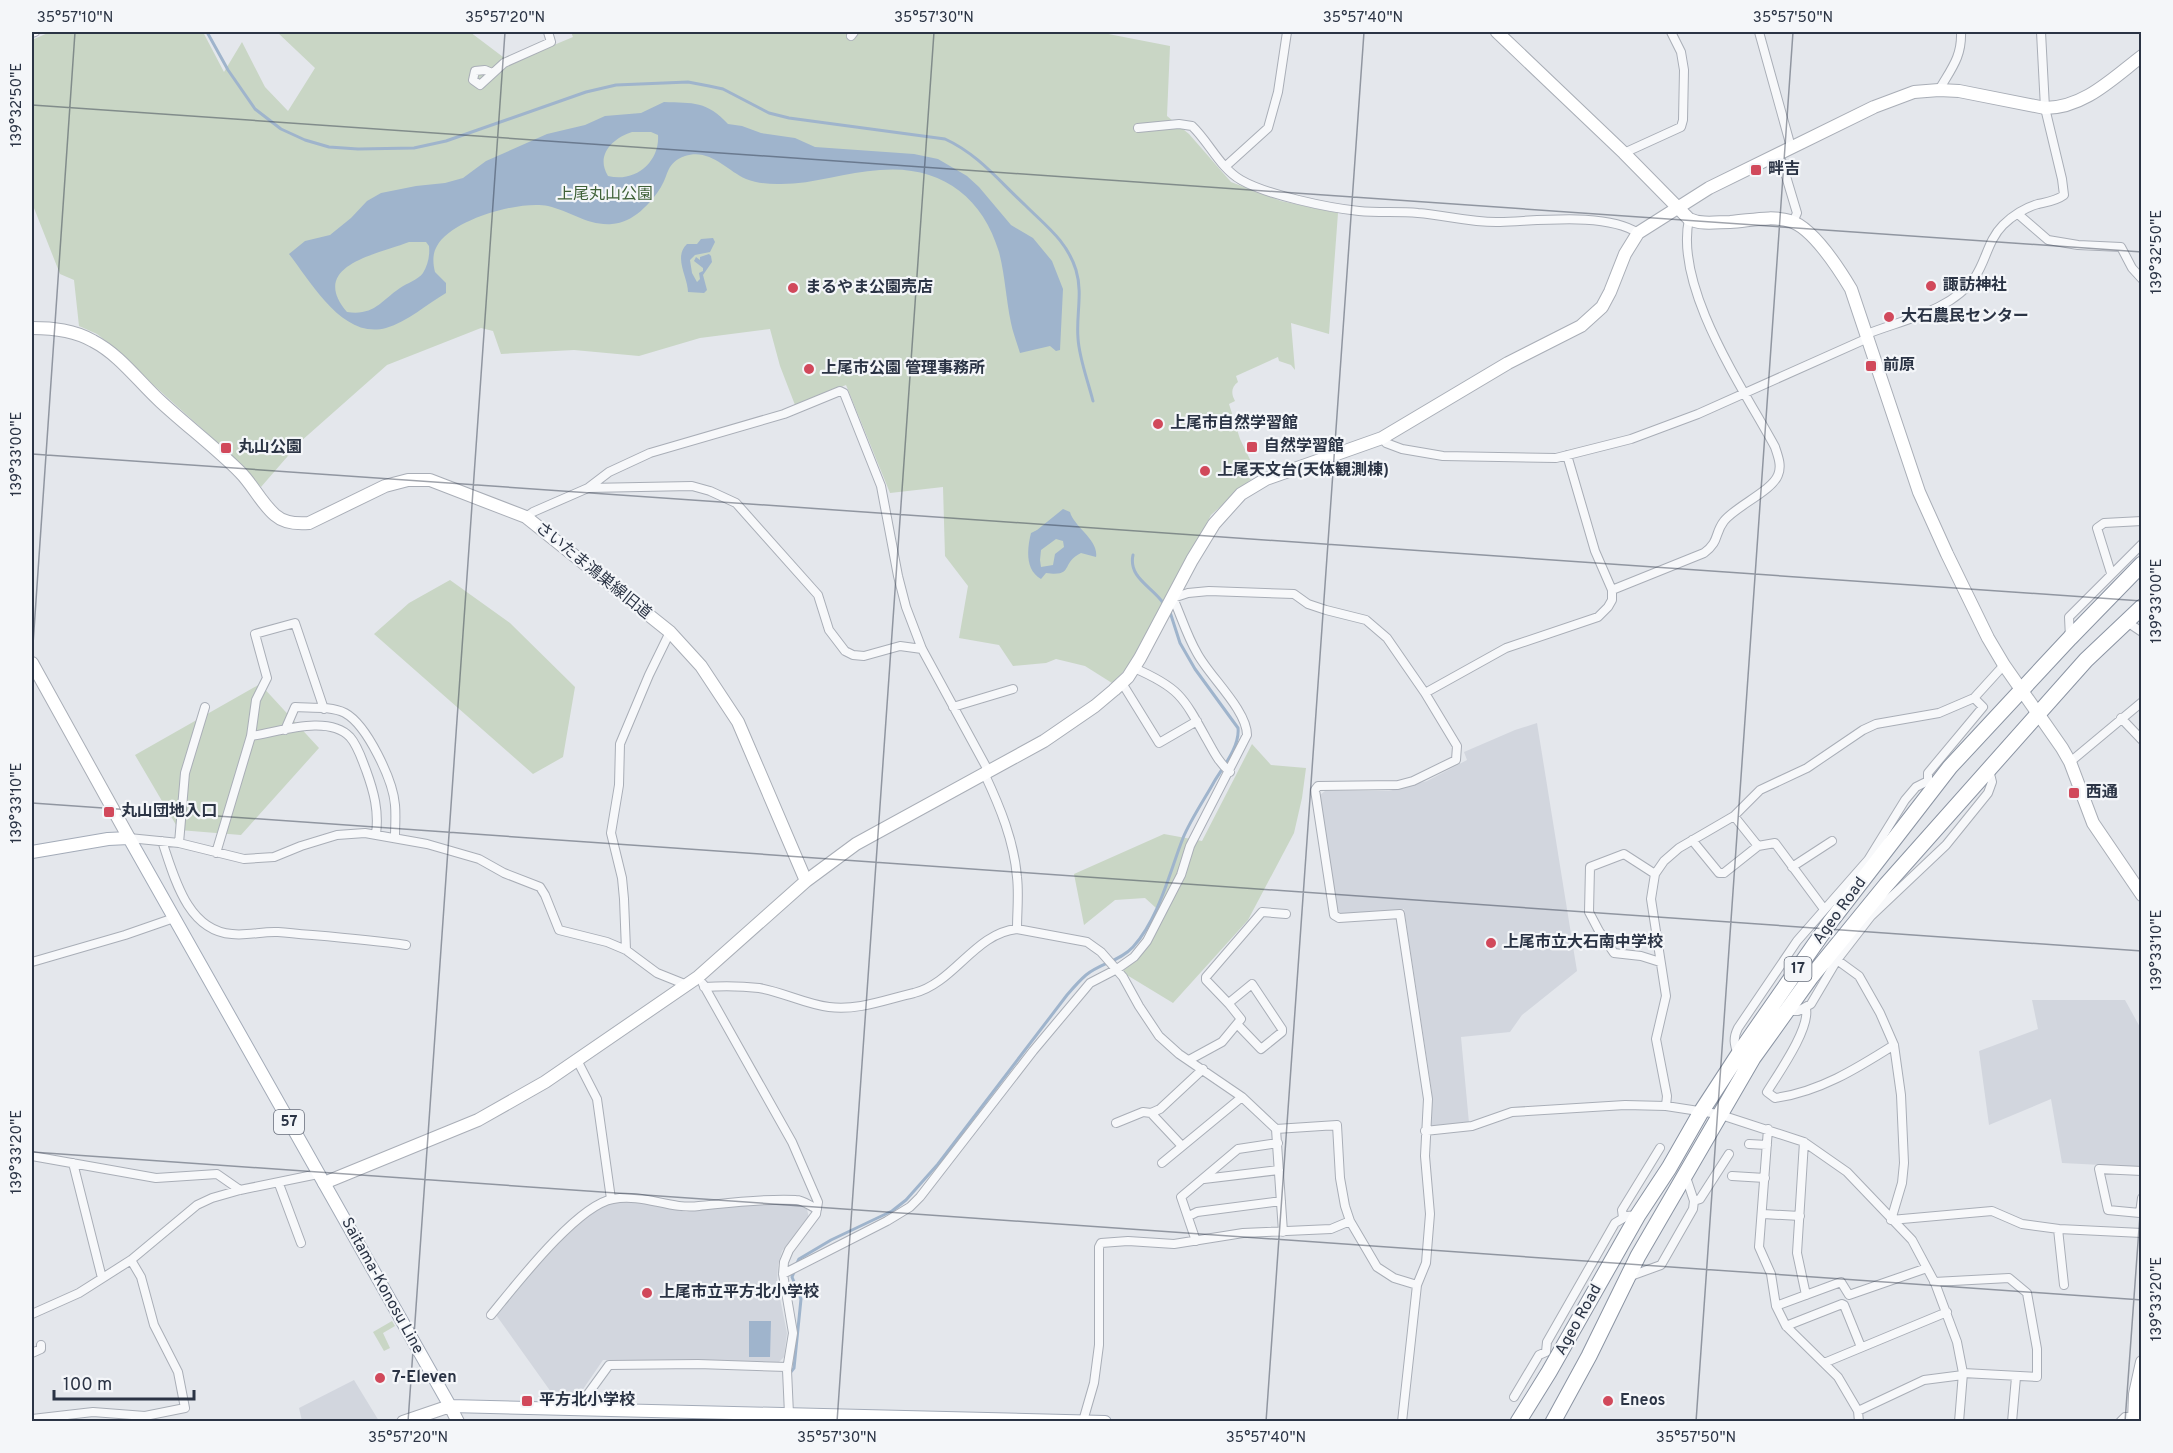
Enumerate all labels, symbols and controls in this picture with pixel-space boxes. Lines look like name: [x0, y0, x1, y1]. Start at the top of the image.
text: 35°57'10"N: [37, 9, 113, 28]
text: 35°57'20"N: [465, 9, 545, 28]
text: 35°57'30"N: [894, 9, 974, 28]
text: 35°57'40"N: [1323, 9, 1403, 28]
text: 35°57'50"N: [1753, 9, 1833, 28]
text: 139°32'50"E: [8, 63, 27, 147]
place label: 畔吉: [1768, 160, 1800, 180]
marker: 畔吉: [1749, 163, 1763, 177]
park label: 上尾丸山公園: [557, 185, 653, 205]
text: 139°32'50"E: [2148, 210, 2167, 294]
place label: 諏訪神社: [1943, 275, 2007, 296]
place label: まるやま公園売店: [805, 278, 933, 298]
marker: 諏訪神社: [1924, 279, 1938, 293]
marker: まるやま公園売店: [786, 281, 800, 295]
place label: 大石農民センター: [1901, 307, 2029, 327]
marker: 大石農民センター: [1882, 310, 1896, 324]
place label: 前原: [1883, 356, 1915, 376]
place label: 上尾市公園 管理事務所: [821, 359, 985, 379]
marker: 前原: [1864, 359, 1878, 373]
marker: 上尾市公園 管理事務所: [802, 362, 816, 376]
text: 139°33'00"E: [8, 412, 27, 496]
place label: 上尾市自然学習館: [1170, 413, 1298, 434]
marker: 上尾市自然学習館: [1151, 417, 1165, 431]
place label: 自然学習館: [1264, 436, 1344, 457]
place label: 丸山公園: [238, 438, 302, 458]
marker: 自然学習館: [1245, 440, 1259, 454]
marker: 丸山公園: [219, 441, 233, 455]
place label: 上尾天文台(天体観測棟): [1217, 460, 1389, 481]
marker: 上尾天文台(天体観測棟): [1198, 464, 1212, 478]
street label: さいたま鴻巣線旧道: [531, 518, 655, 624]
text: 139°33'00"E: [2148, 559, 2167, 643]
text: 139°33'10"E: [8, 763, 27, 843]
place label: 西通: [2086, 783, 2118, 803]
marker: 西通: [2067, 786, 2081, 800]
place label: 丸山団地入口: [121, 802, 217, 822]
marker: 丸山団地入口: [102, 805, 116, 819]
street label: Ageo Road: [1809, 873, 1871, 949]
text: 139°33'10"E: [2148, 910, 2167, 990]
place label: 上尾市立大石南中学校: [1503, 933, 1663, 953]
marker: 上尾市立大石南中学校: [1484, 936, 1498, 950]
road number: 17: [1784, 957, 1812, 981]
text: 139°33'20"E: [8, 1110, 27, 1194]
road number: 57: [274, 1110, 304, 1134]
street label: Saitama-Konosu Line: [336, 1214, 428, 1358]
text: 139°33'20"E: [2148, 1257, 2167, 1341]
street label: Ageo Road: [1551, 1281, 1607, 1359]
place label: 上尾市立平方北小学校: [659, 1283, 819, 1303]
marker: 上尾市立平方北小学校: [640, 1286, 654, 1300]
scale bar: [54, 1363, 194, 1401]
place label: 7-Eleven: [392, 1368, 457, 1388]
marker: 7-Eleven: [373, 1371, 387, 1385]
text: 100 m: [63, 1374, 112, 1397]
place label: 平方北小学校: [539, 1391, 635, 1411]
place label: Eneos: [1620, 1391, 1666, 1411]
marker: 平方北小学校: [520, 1394, 534, 1408]
marker: Eneos: [1601, 1394, 1615, 1408]
text: 35°57'20"N: [368, 1429, 448, 1448]
text: 35°57'30"N: [797, 1429, 877, 1448]
text: 35°57'40"N: [1226, 1429, 1306, 1448]
text: 35°57'50"N: [1656, 1429, 1736, 1448]

